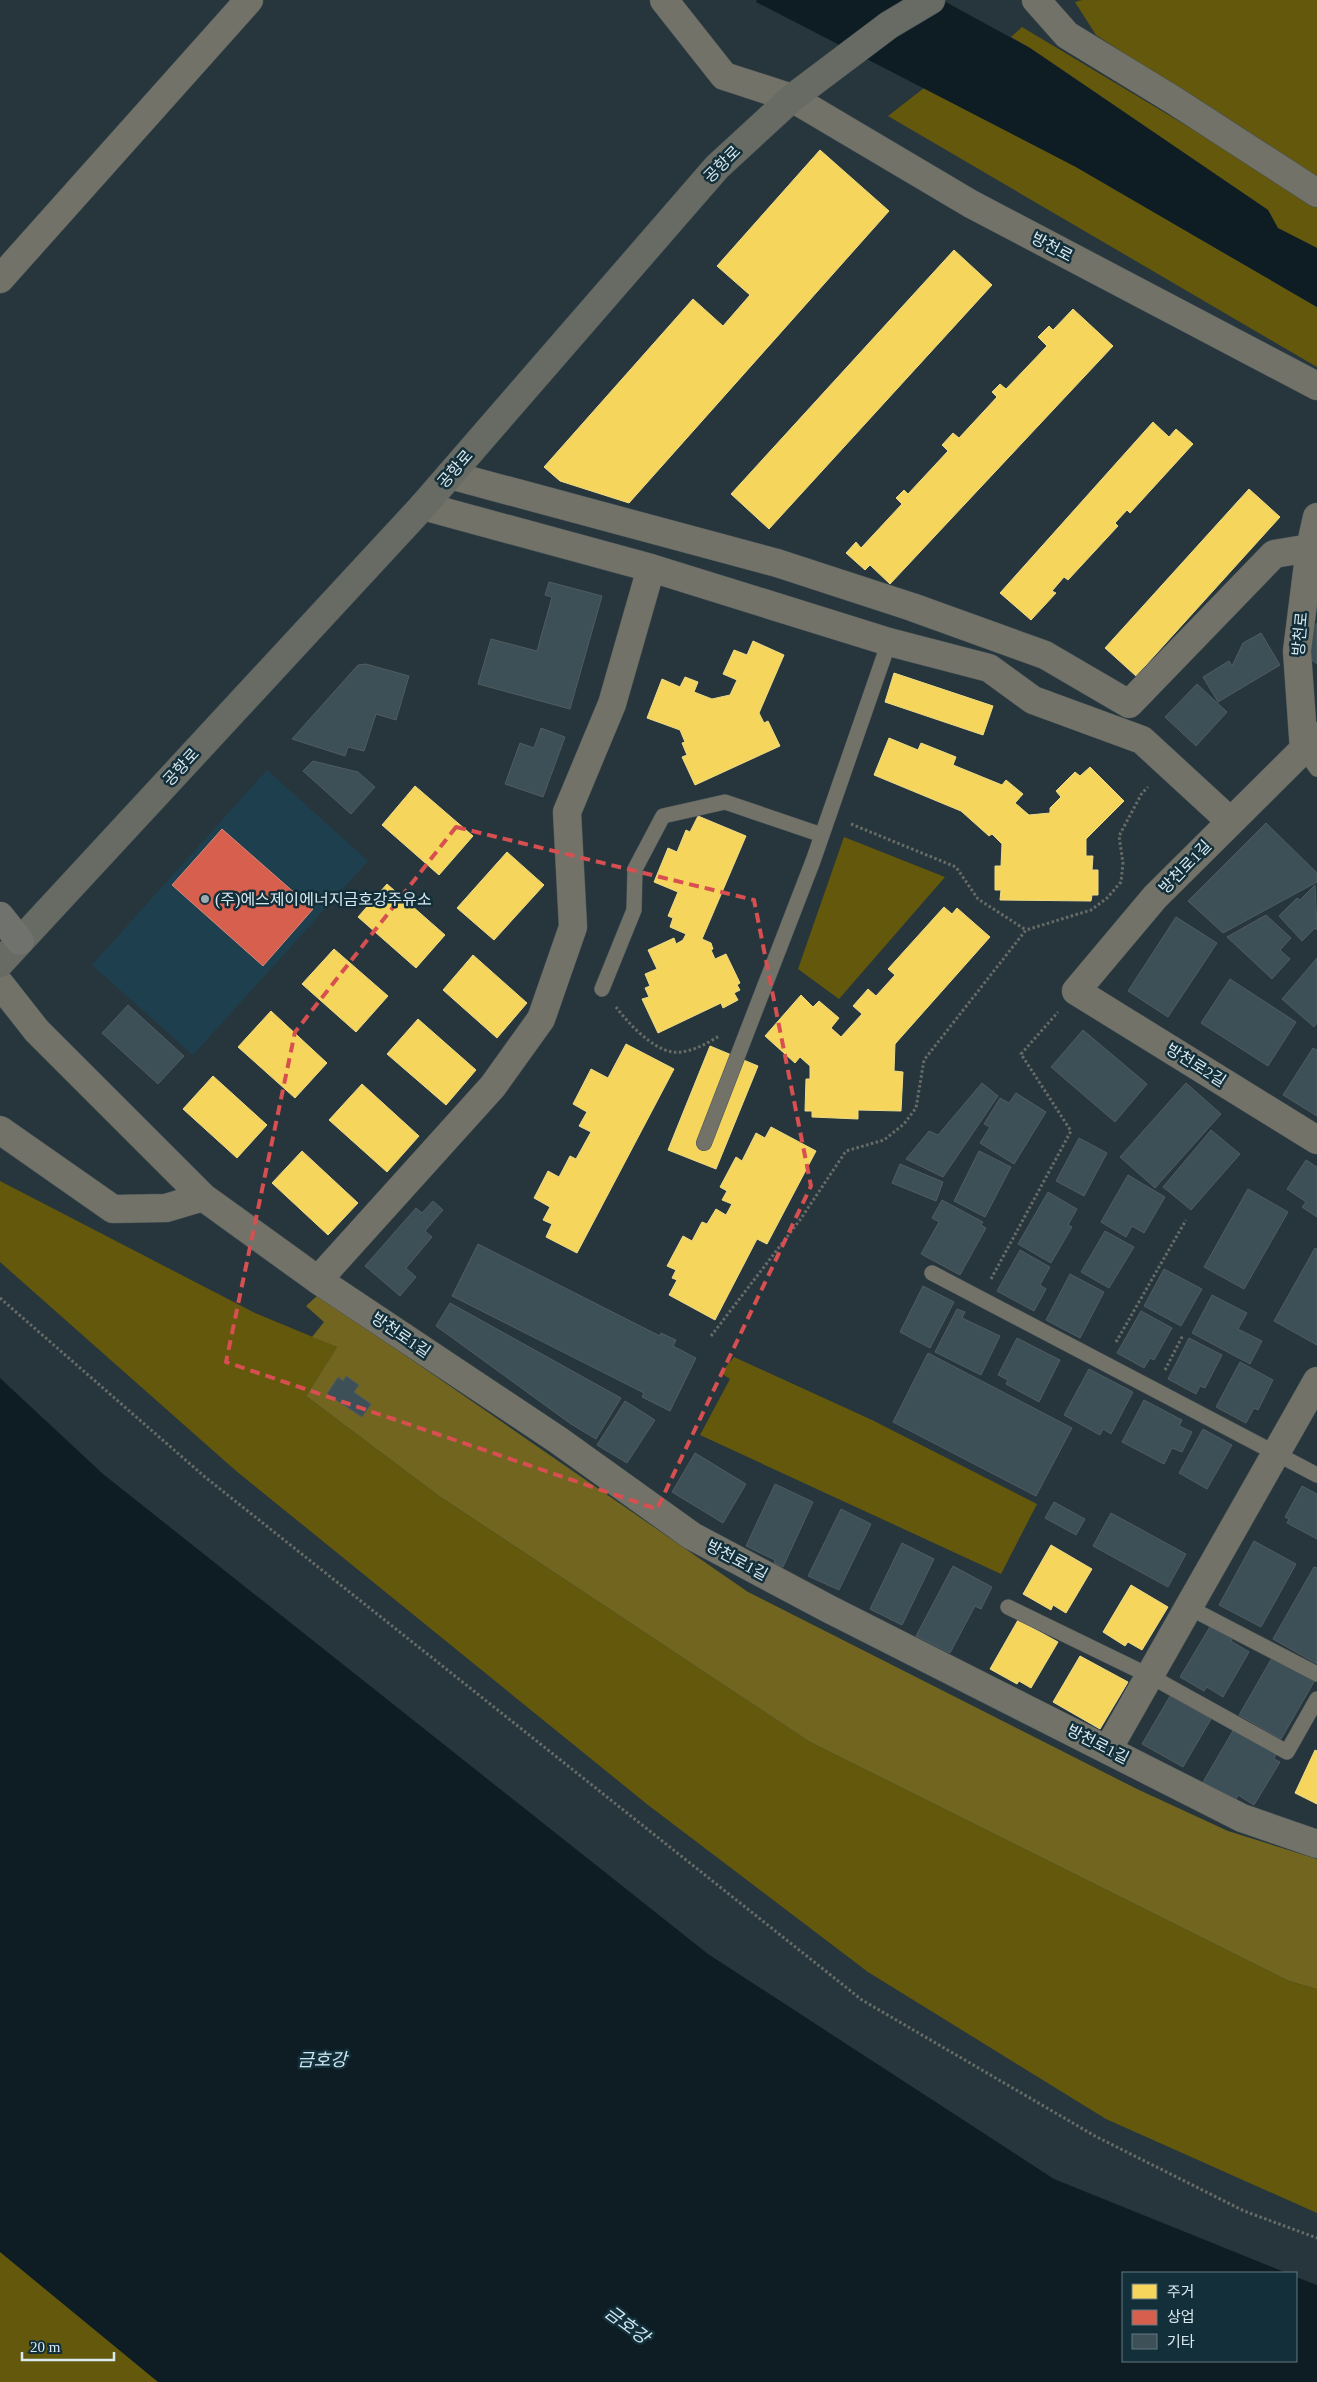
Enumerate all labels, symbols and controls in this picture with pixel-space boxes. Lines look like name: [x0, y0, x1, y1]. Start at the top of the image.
street label: 공항로: [700, 142, 744, 186]
street label: 방천로: [1029, 229, 1076, 265]
street label: 공항로: [434, 447, 476, 491]
street label: 방천로: [1290, 611, 1310, 657]
street label: 공항로: [160, 745, 202, 789]
street label: 방천로1길: [1156, 837, 1214, 897]
place label: (주)에스제이에너지금호강주유소: [215, 891, 432, 909]
marker: (주)에스제이에너지금호강주유소: [199, 893, 211, 905]
street label: 방천로2길: [1163, 1040, 1229, 1090]
street label: 방천로1길: [369, 1309, 433, 1361]
street label: 방천로1길: [703, 1537, 771, 1583]
street label: 방천로1길: [1064, 1721, 1132, 1767]
water label: 금호강: [297, 2050, 349, 2070]
legend: [1122, 2272, 1297, 2362]
text: 주거: [1167, 2284, 1195, 2300]
water label: 금호강: [601, 2302, 655, 2349]
text: 상업: [1167, 2309, 1195, 2325]
scale bar: [22, 2330, 115, 2362]
text: 기타: [1167, 2334, 1195, 2350]
text: 20 m: [30, 2339, 61, 2355]

